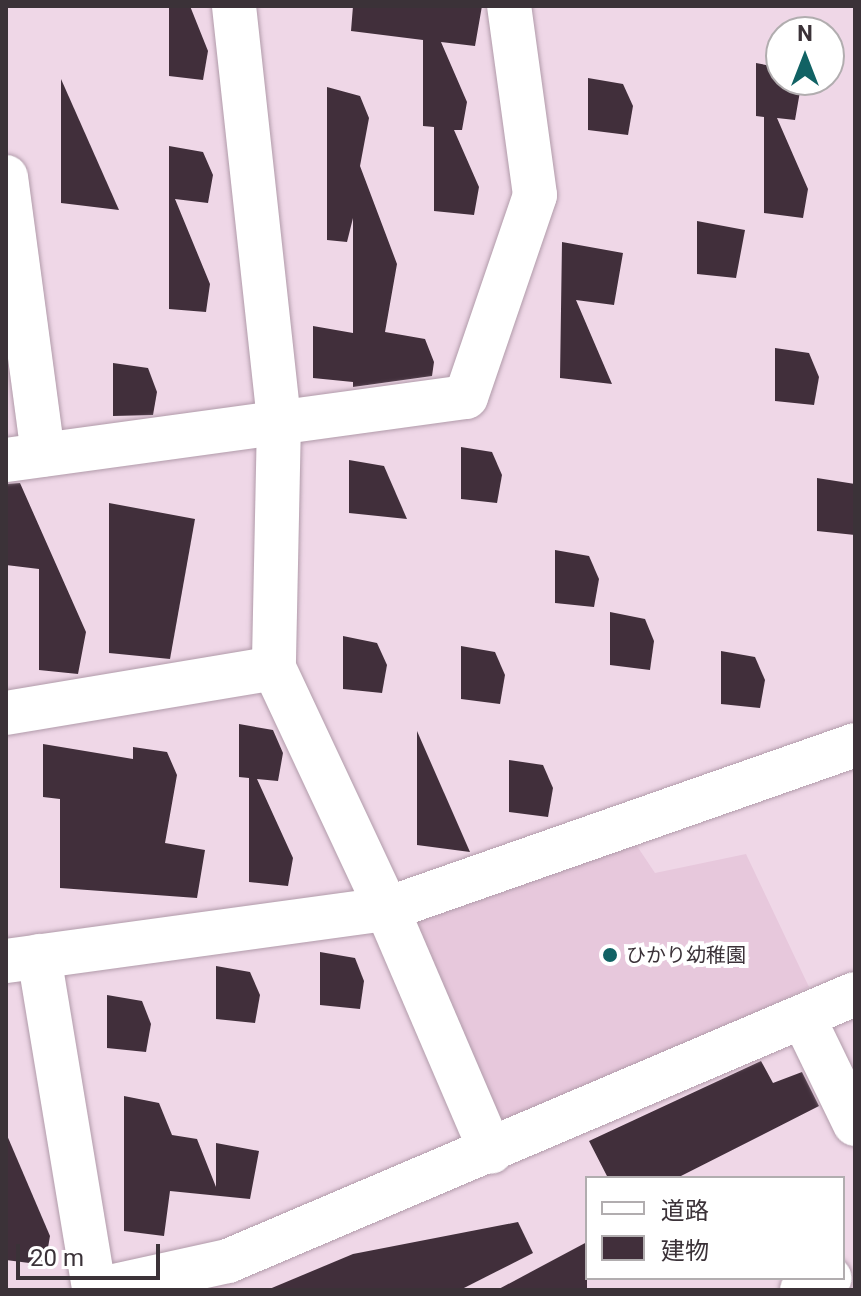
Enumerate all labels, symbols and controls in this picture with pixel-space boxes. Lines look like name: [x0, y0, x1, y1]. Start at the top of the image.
north arrow: [765, 16, 845, 96]
text: N: [797, 21, 813, 46]
place label: ひかり幼稚園: [626, 943, 746, 967]
marker: ひかり幼稚園: [601, 946, 619, 964]
legend: [585, 1176, 845, 1280]
text: 道路: [661, 1197, 709, 1225]
scale bar: [20, 1228, 164, 1278]
text: 建物: [661, 1237, 709, 1265]
text: 20 m: [30, 1244, 84, 1272]

